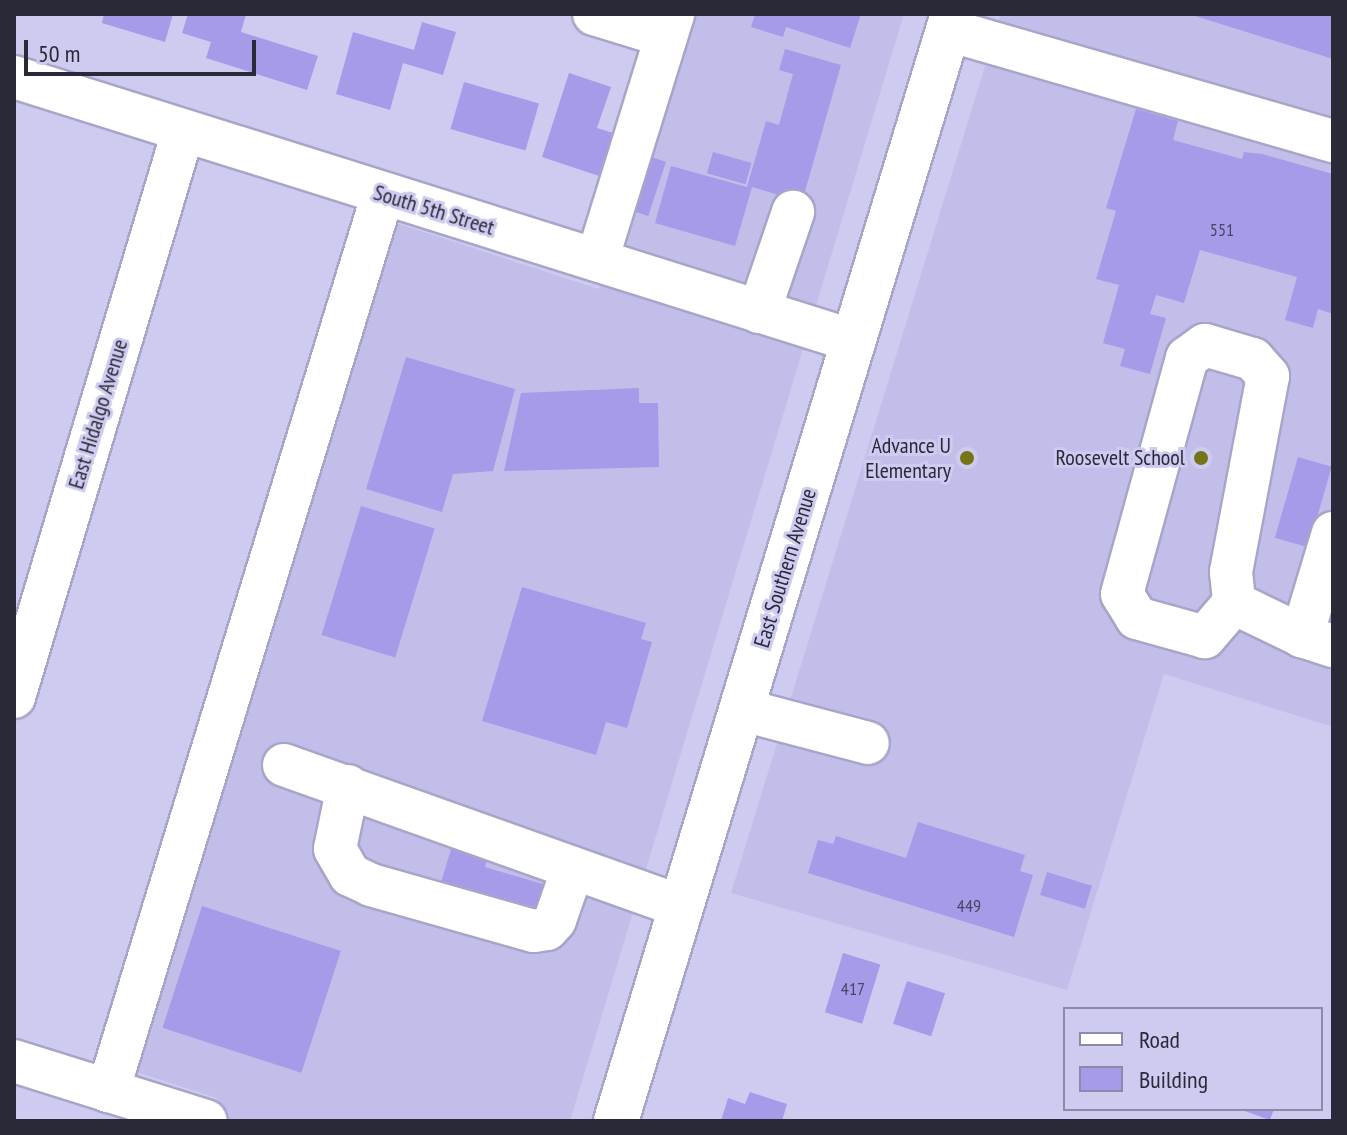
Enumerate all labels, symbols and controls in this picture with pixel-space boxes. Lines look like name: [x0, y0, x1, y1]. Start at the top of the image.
scale bar: [28, 24, 260, 74]
text: 50 m: [38, 38, 80, 69]
street label: South 5th Street: [371, 179, 497, 241]
house number: 551: [1210, 219, 1234, 241]
street label: East Hidalgo Avenue: [63, 336, 133, 492]
place label: Advance U Elementary: [865, 432, 951, 484]
place label: Roosevelt School: [1056, 445, 1185, 471]
marker: Advance U Elementary: [958, 449, 976, 467]
marker: Roosevelt School: [1192, 449, 1210, 467]
street label: East Southern Avenue: [748, 485, 822, 651]
house number: 449: [957, 895, 981, 917]
house number: 417: [841, 978, 865, 1000]
legend: [1063, 1007, 1323, 1111]
text: Road: [1139, 1024, 1180, 1055]
text: Building: [1139, 1064, 1208, 1095]

